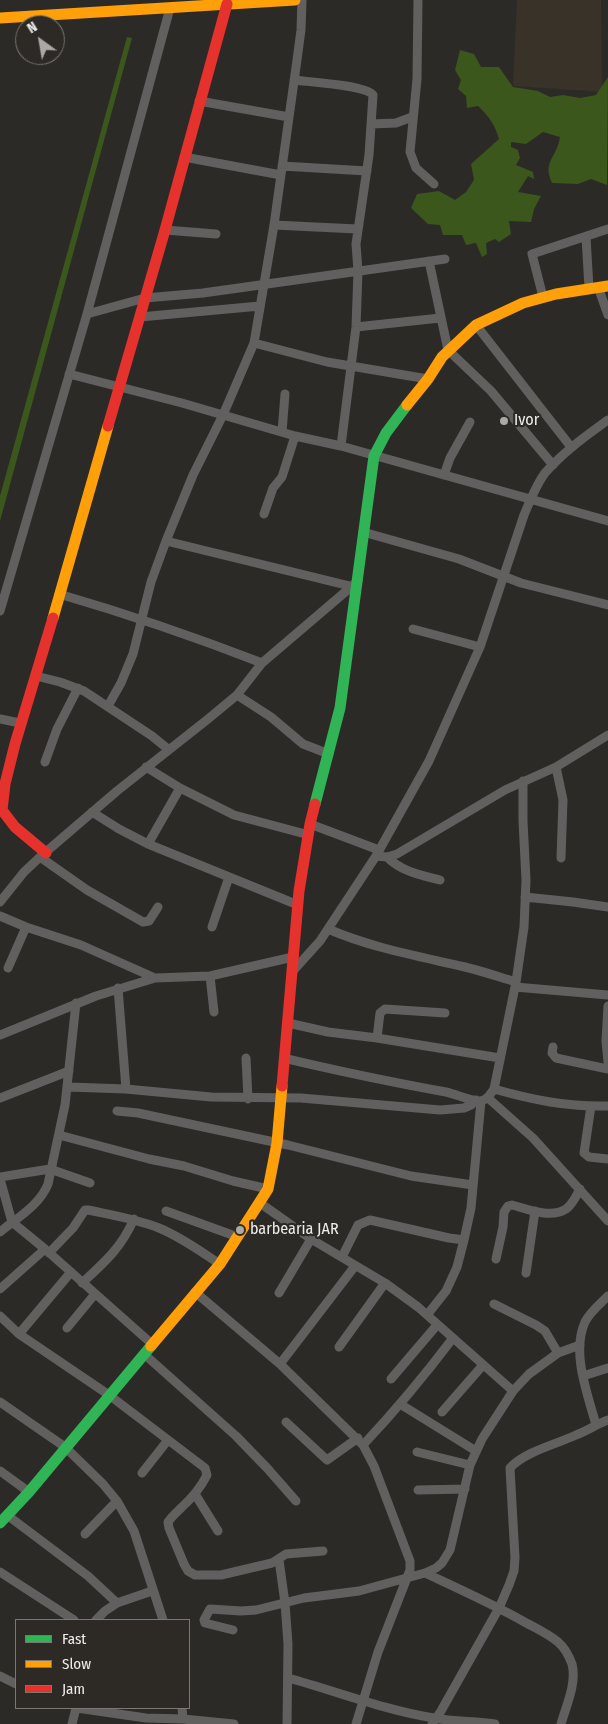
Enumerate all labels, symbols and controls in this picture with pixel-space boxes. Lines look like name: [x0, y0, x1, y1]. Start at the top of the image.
north arrow: [15, 15, 65, 65]
text: N: [24, 18, 40, 37]
place label: Ivor: [514, 411, 539, 431]
marker: Ivor: [498, 415, 510, 427]
place label: barbearia JAR: [250, 1220, 339, 1240]
marker: barbearia JAR: [234, 1224, 246, 1236]
legend: [15, 1619, 190, 1709]
text: Fast: [62, 1630, 86, 1648]
text: Slow: [62, 1655, 91, 1673]
text: Jam: [62, 1680, 85, 1698]

